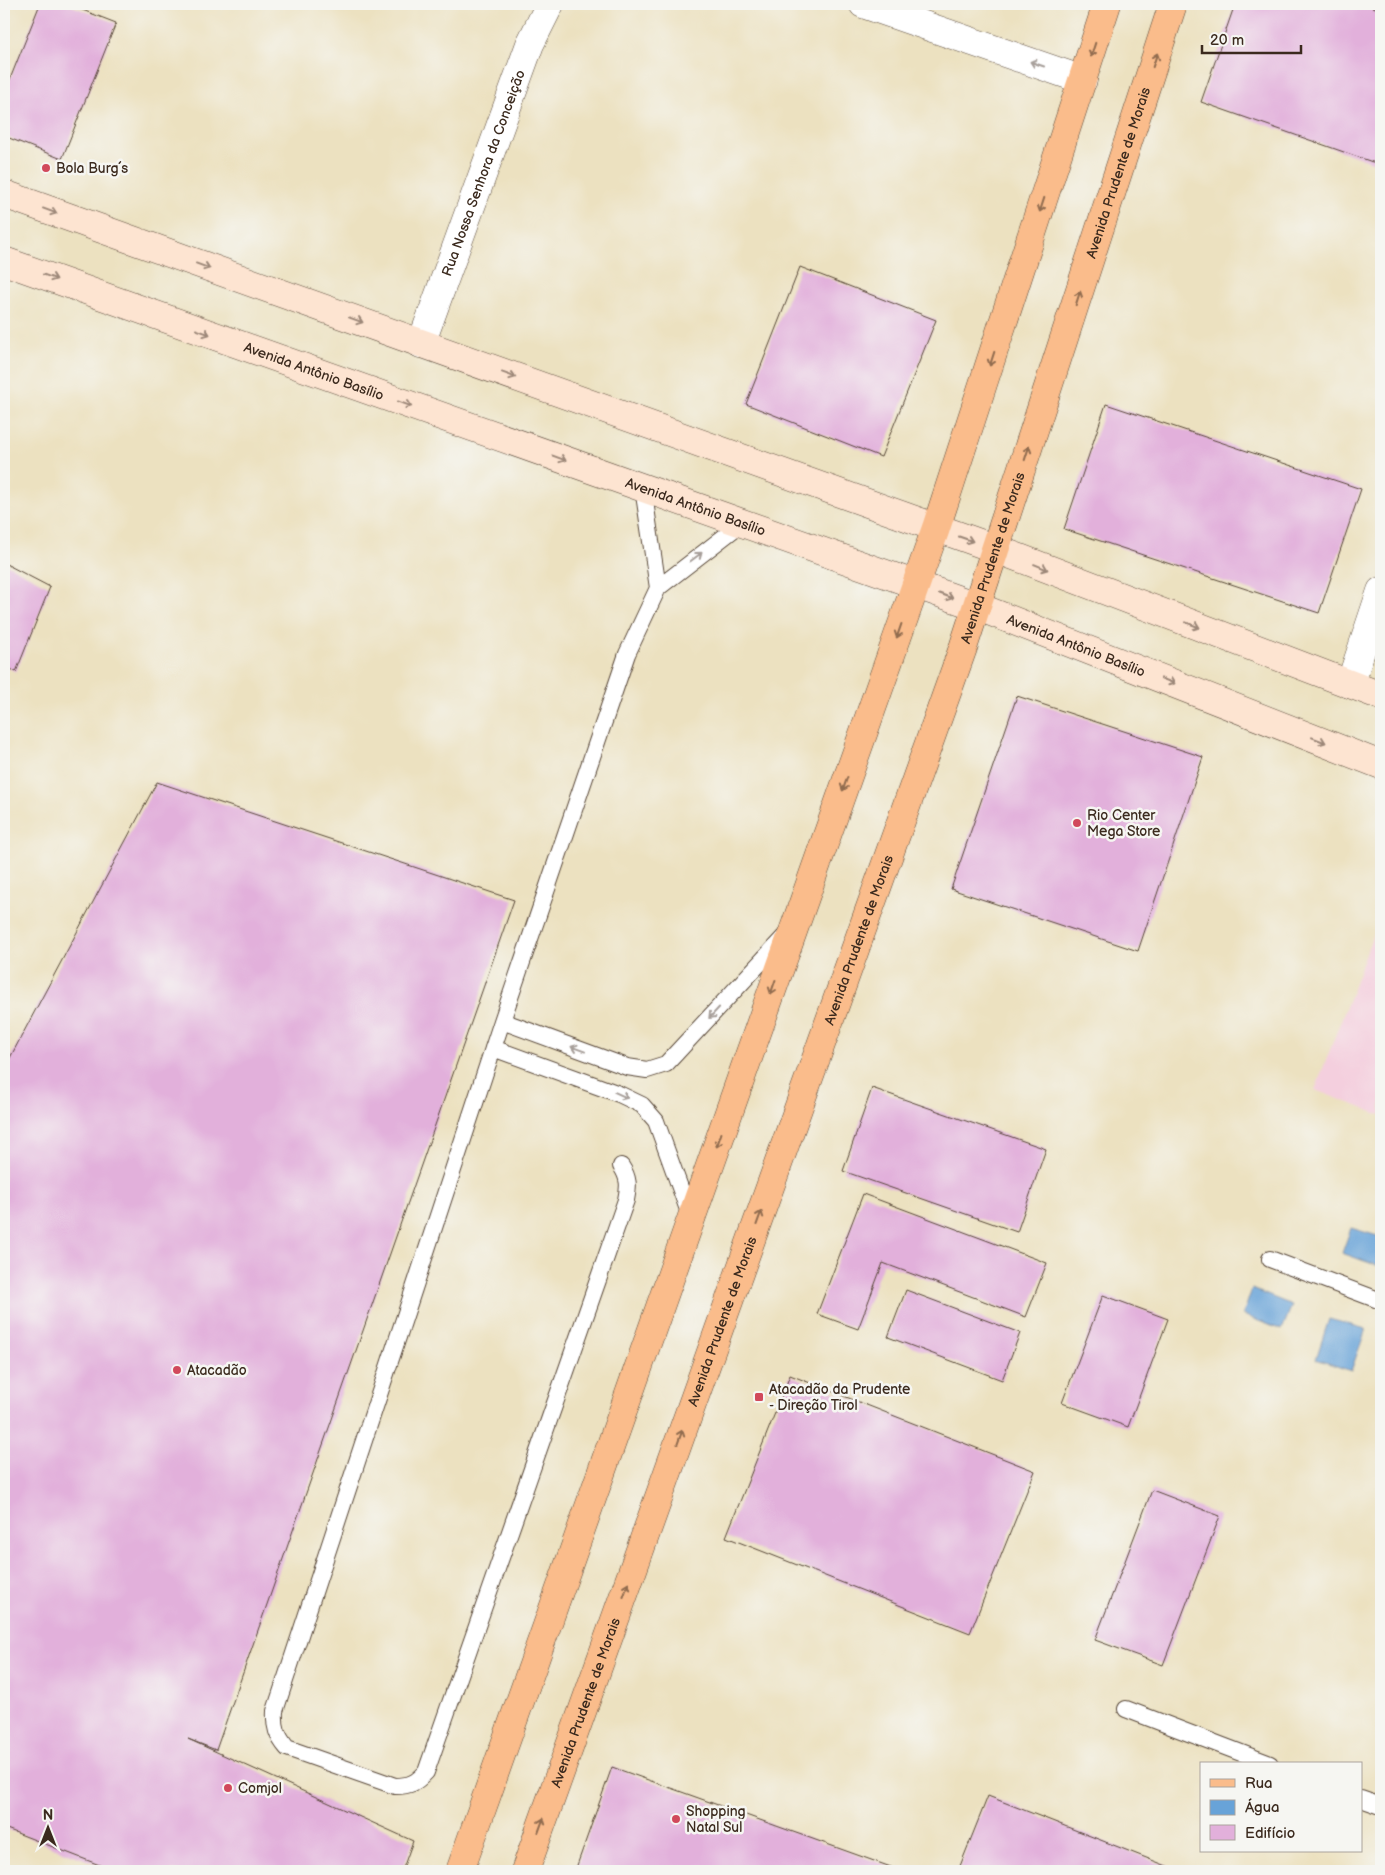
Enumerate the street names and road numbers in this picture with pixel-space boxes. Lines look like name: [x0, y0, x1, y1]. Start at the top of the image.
street label: Rua Nossa Senhora da Conceição: [438, 67, 528, 278]
street label: Avenida Prudente de Morais: [1082, 85, 1154, 260]
street label: Avenida Antônio Basílio: [242, 338, 386, 404]
street label: Avenida Prudente de Morais: [957, 470, 1028, 645]
street label: Avenida Antônio Basílio: [623, 474, 768, 539]
street label: Avenida Antônio Basílio: [1004, 610, 1148, 680]
street label: Avenida Prudente de Morais: [820, 853, 897, 1027]
street label: Avenida Prudente de Morais: [684, 1234, 760, 1408]
street label: Avenida Prudente de Morais: [547, 1615, 624, 1790]

